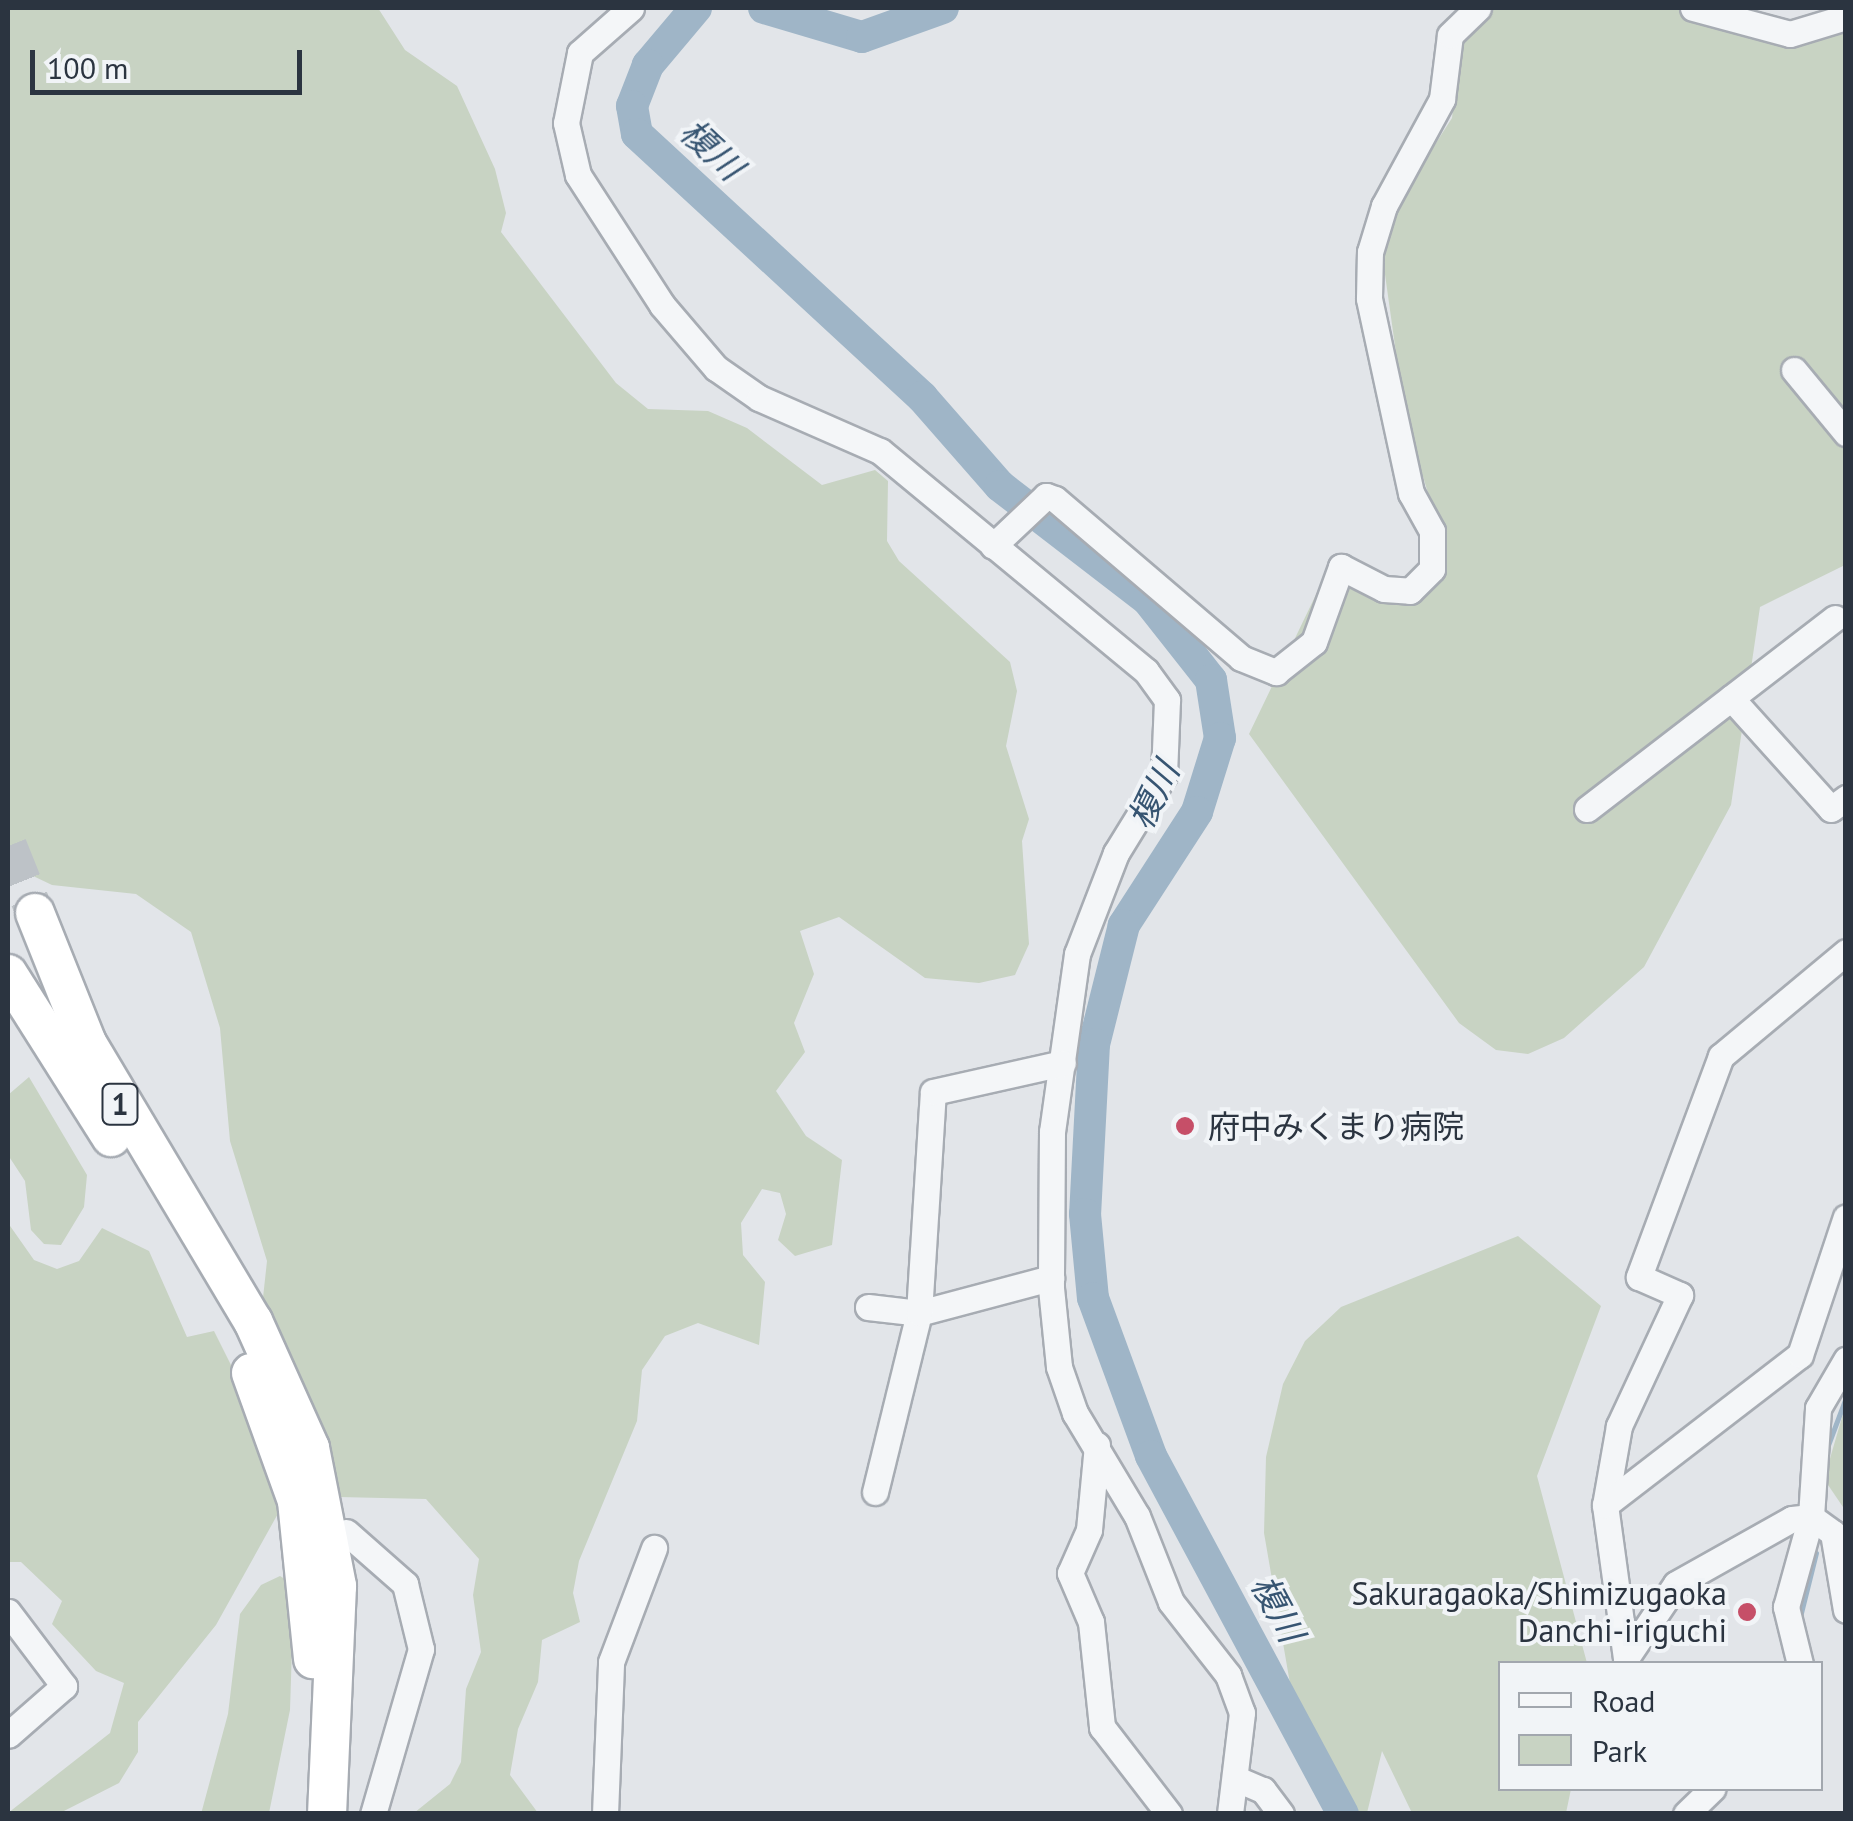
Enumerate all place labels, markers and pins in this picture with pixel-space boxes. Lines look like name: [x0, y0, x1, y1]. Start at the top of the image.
place label: 府中みくまり病院: [1208, 1107, 1464, 1145]
marker: 府中みくまり病院: [1172, 1113, 1198, 1139]
place label: Sakuragaoka/Shimizugaoka Danchi-iriguchi: [1351, 1575, 1727, 1650]
marker: Sakuragaoka/Shimizugaoka Danchi-iriguchi: [1736, 1601, 1758, 1623]

